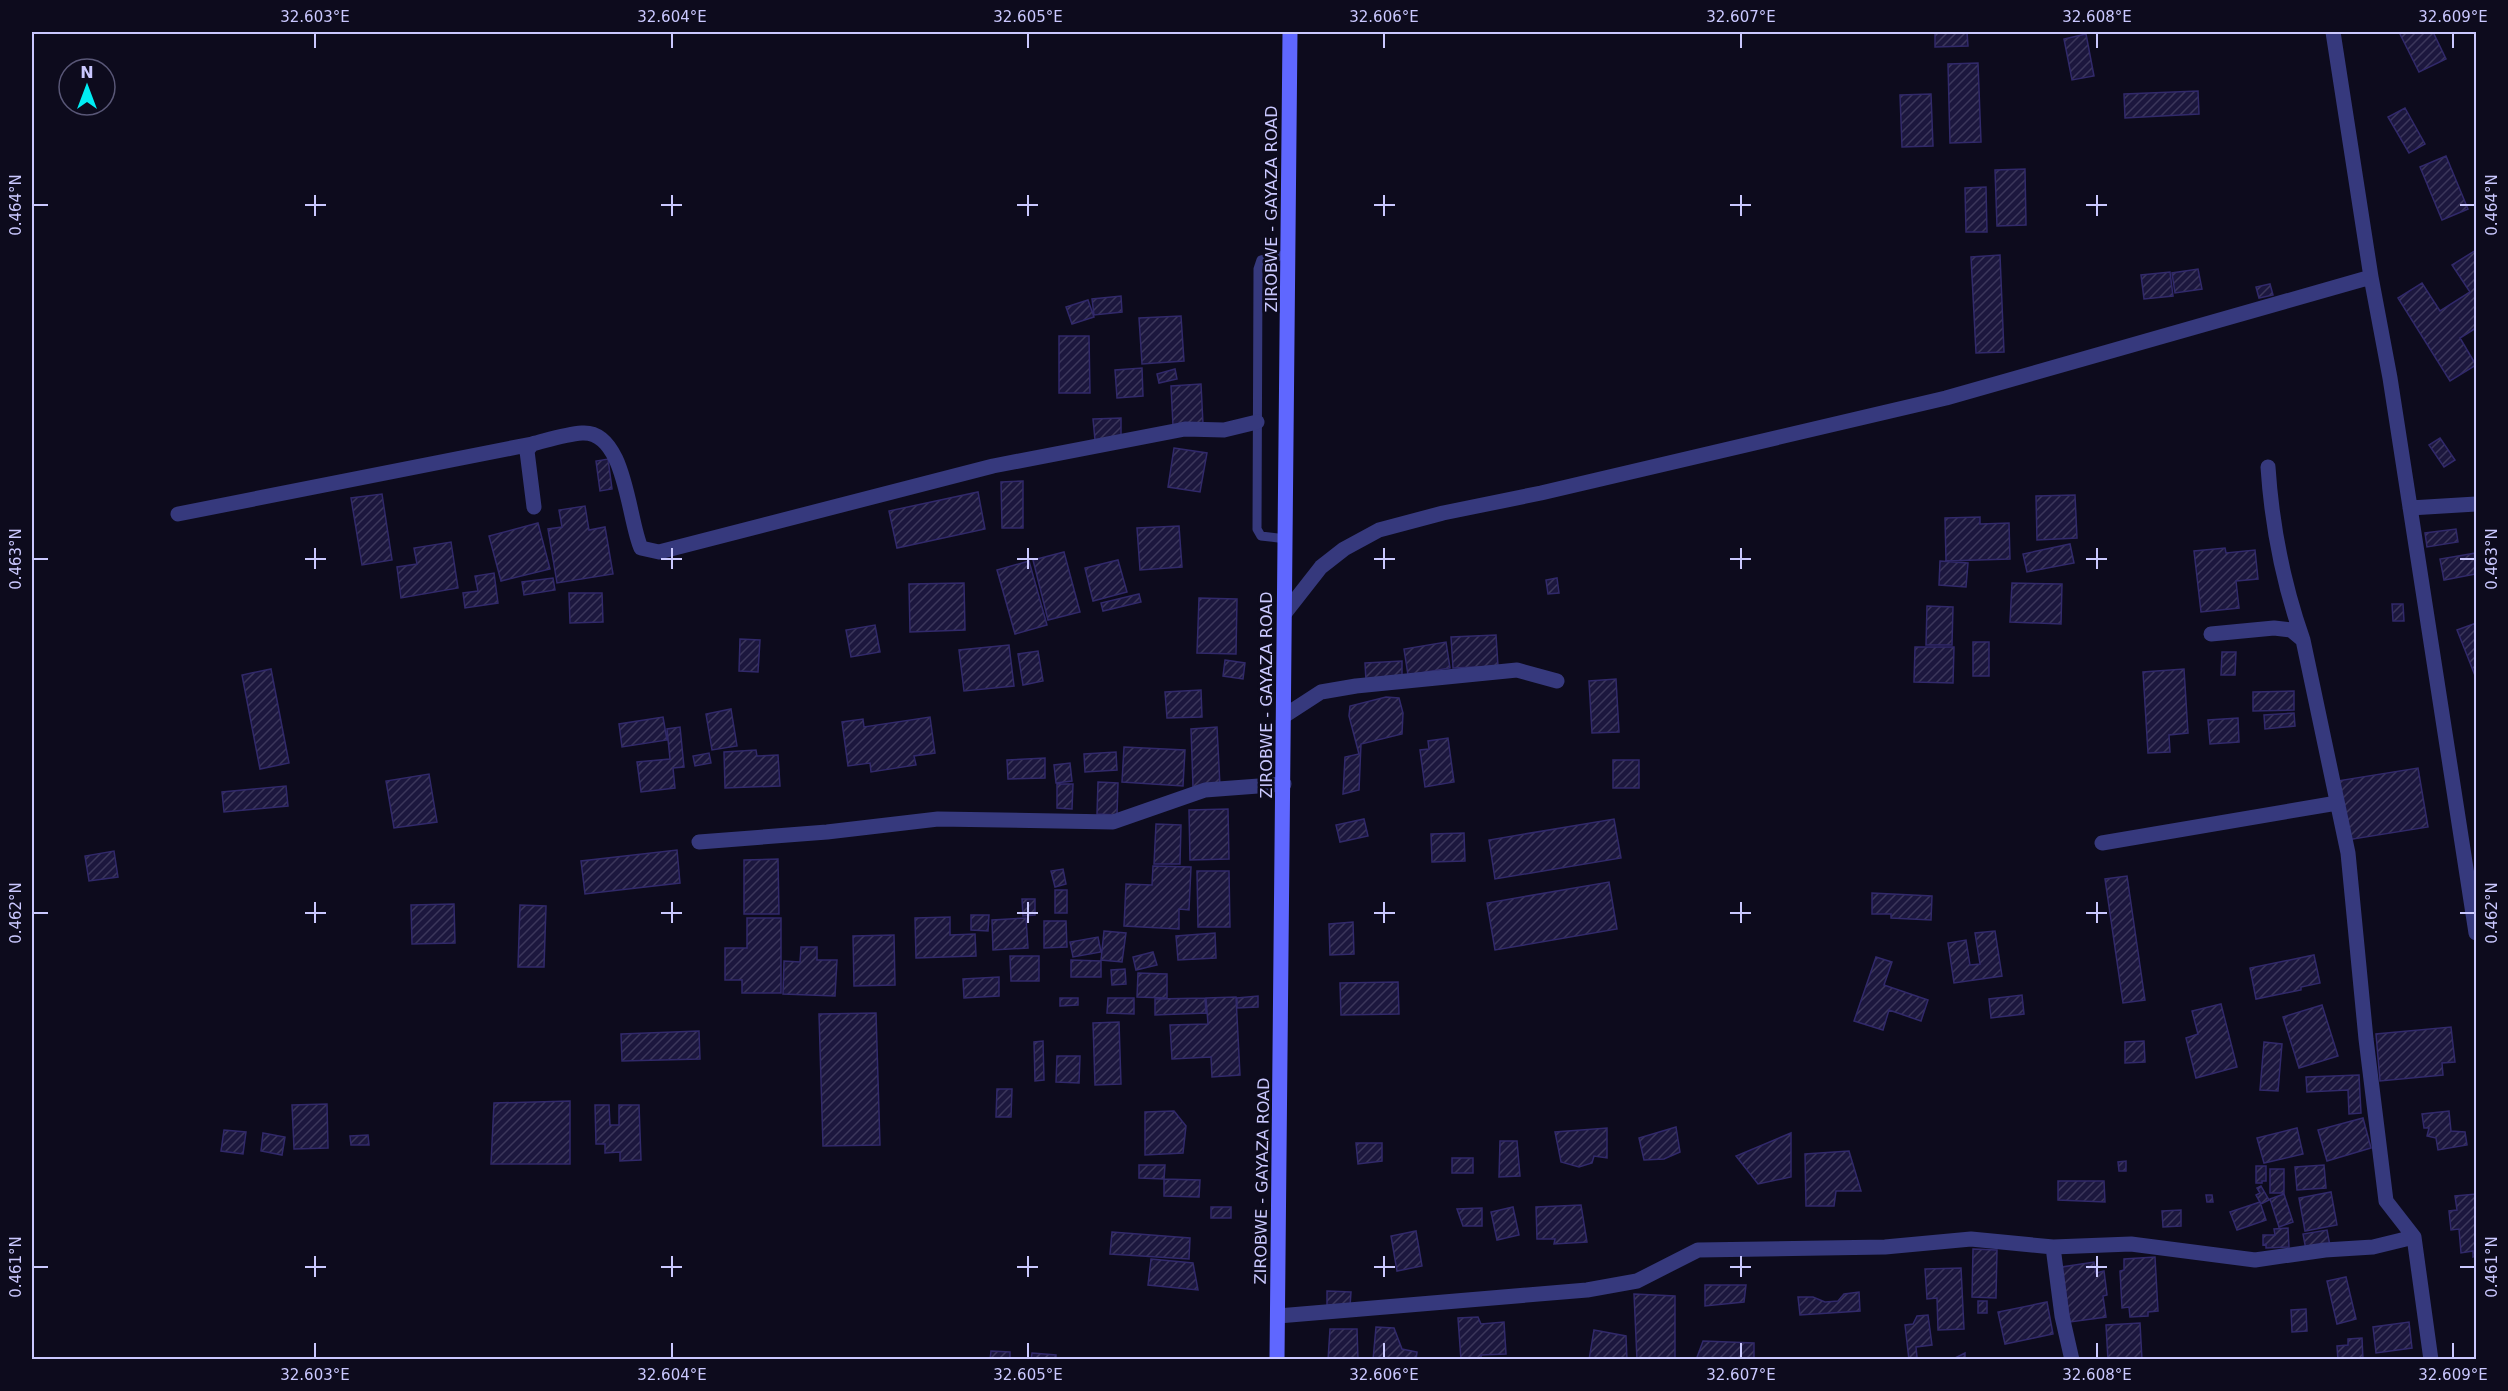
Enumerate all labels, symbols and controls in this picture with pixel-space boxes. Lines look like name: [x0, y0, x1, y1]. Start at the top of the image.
text: 32.603°E: [280, 8, 350, 26]
text: 32.604°E: [637, 8, 707, 26]
text: 32.605°E: [993, 8, 1063, 26]
text: 32.606°E: [1349, 8, 1419, 26]
text: 32.607°E: [1706, 8, 1776, 26]
text: 32.608°E: [2062, 8, 2132, 26]
text: 32.609°E: [2418, 8, 2488, 26]
north arrow: [57, 57, 117, 117]
text: N: [80, 63, 94, 82]
street label: ZIROBWE - GAYAZA ROAD: [1262, 106, 1281, 312]
text: 0.464°N: [7, 174, 25, 236]
text: 0.464°N: [2483, 174, 2501, 236]
text: 0.463°N: [7, 528, 25, 590]
text: 0.463°N: [2483, 528, 2501, 590]
street label: ZIROBWE - GAYAZA ROAD: [1257, 592, 1276, 798]
text: 0.462°N: [7, 882, 25, 944]
text: 0.462°N: [2483, 882, 2501, 944]
street label: ZIROBWE - GAYAZA ROAD: [1251, 1077, 1273, 1285]
text: 0.461°N: [7, 1236, 25, 1298]
text: 0.461°N: [2483, 1236, 2501, 1298]
text: 32.603°E: [280, 1366, 350, 1384]
text: 32.604°E: [637, 1366, 707, 1384]
text: 32.605°E: [993, 1366, 1063, 1384]
text: 32.606°E: [1349, 1366, 1419, 1384]
text: 32.607°E: [1706, 1366, 1776, 1384]
text: 32.608°E: [2062, 1366, 2132, 1384]
text: 32.609°E: [2418, 1366, 2488, 1384]

